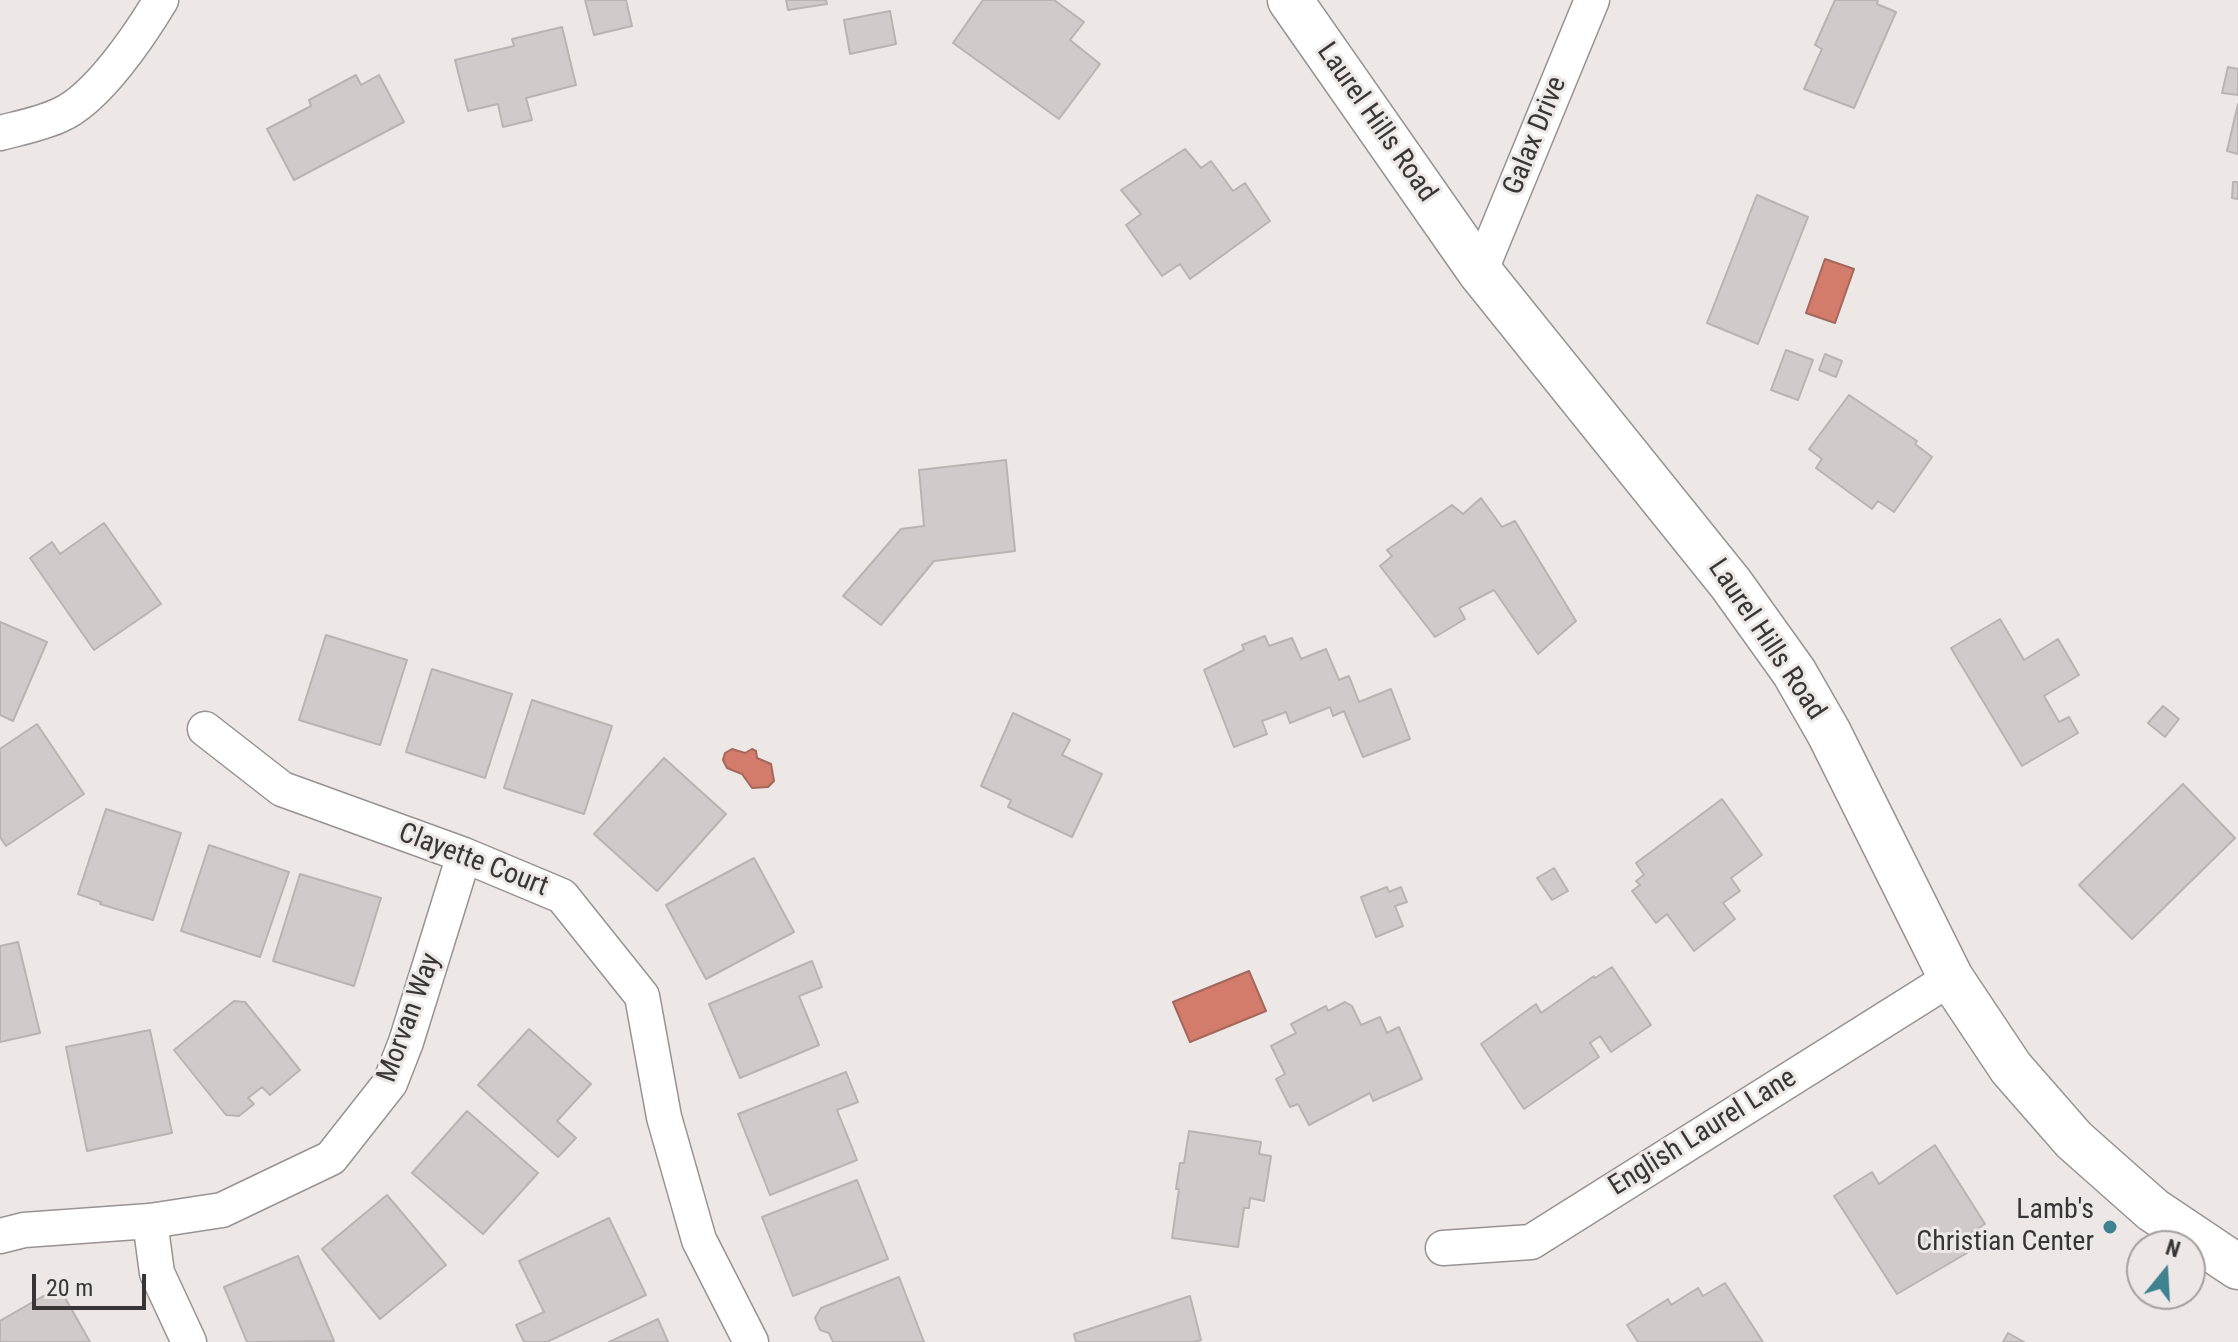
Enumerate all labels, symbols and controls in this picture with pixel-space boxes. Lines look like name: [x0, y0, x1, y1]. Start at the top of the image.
street label: Laurel Hills Road: [1309, 37, 1443, 209]
street label: Galax Drive: [1497, 72, 1575, 200]
street label: Laurel Hills Road: [1700, 553, 1832, 727]
street label: Clayette Court: [394, 817, 552, 905]
street label: Morvan Way: [371, 949, 449, 1087]
street label: English Laurel Lane: [1603, 1062, 1803, 1204]
place label: Lamb's Christian Center: [1916, 1194, 2094, 1260]
marker: Lamb's Christian Center: [2101, 1218, 2119, 1236]
north arrow: [2126, 1230, 2206, 1310]
text: N: [2163, 1235, 2183, 1263]
scale bar: [36, 1258, 150, 1308]
text: 20 m: [46, 1274, 93, 1302]

